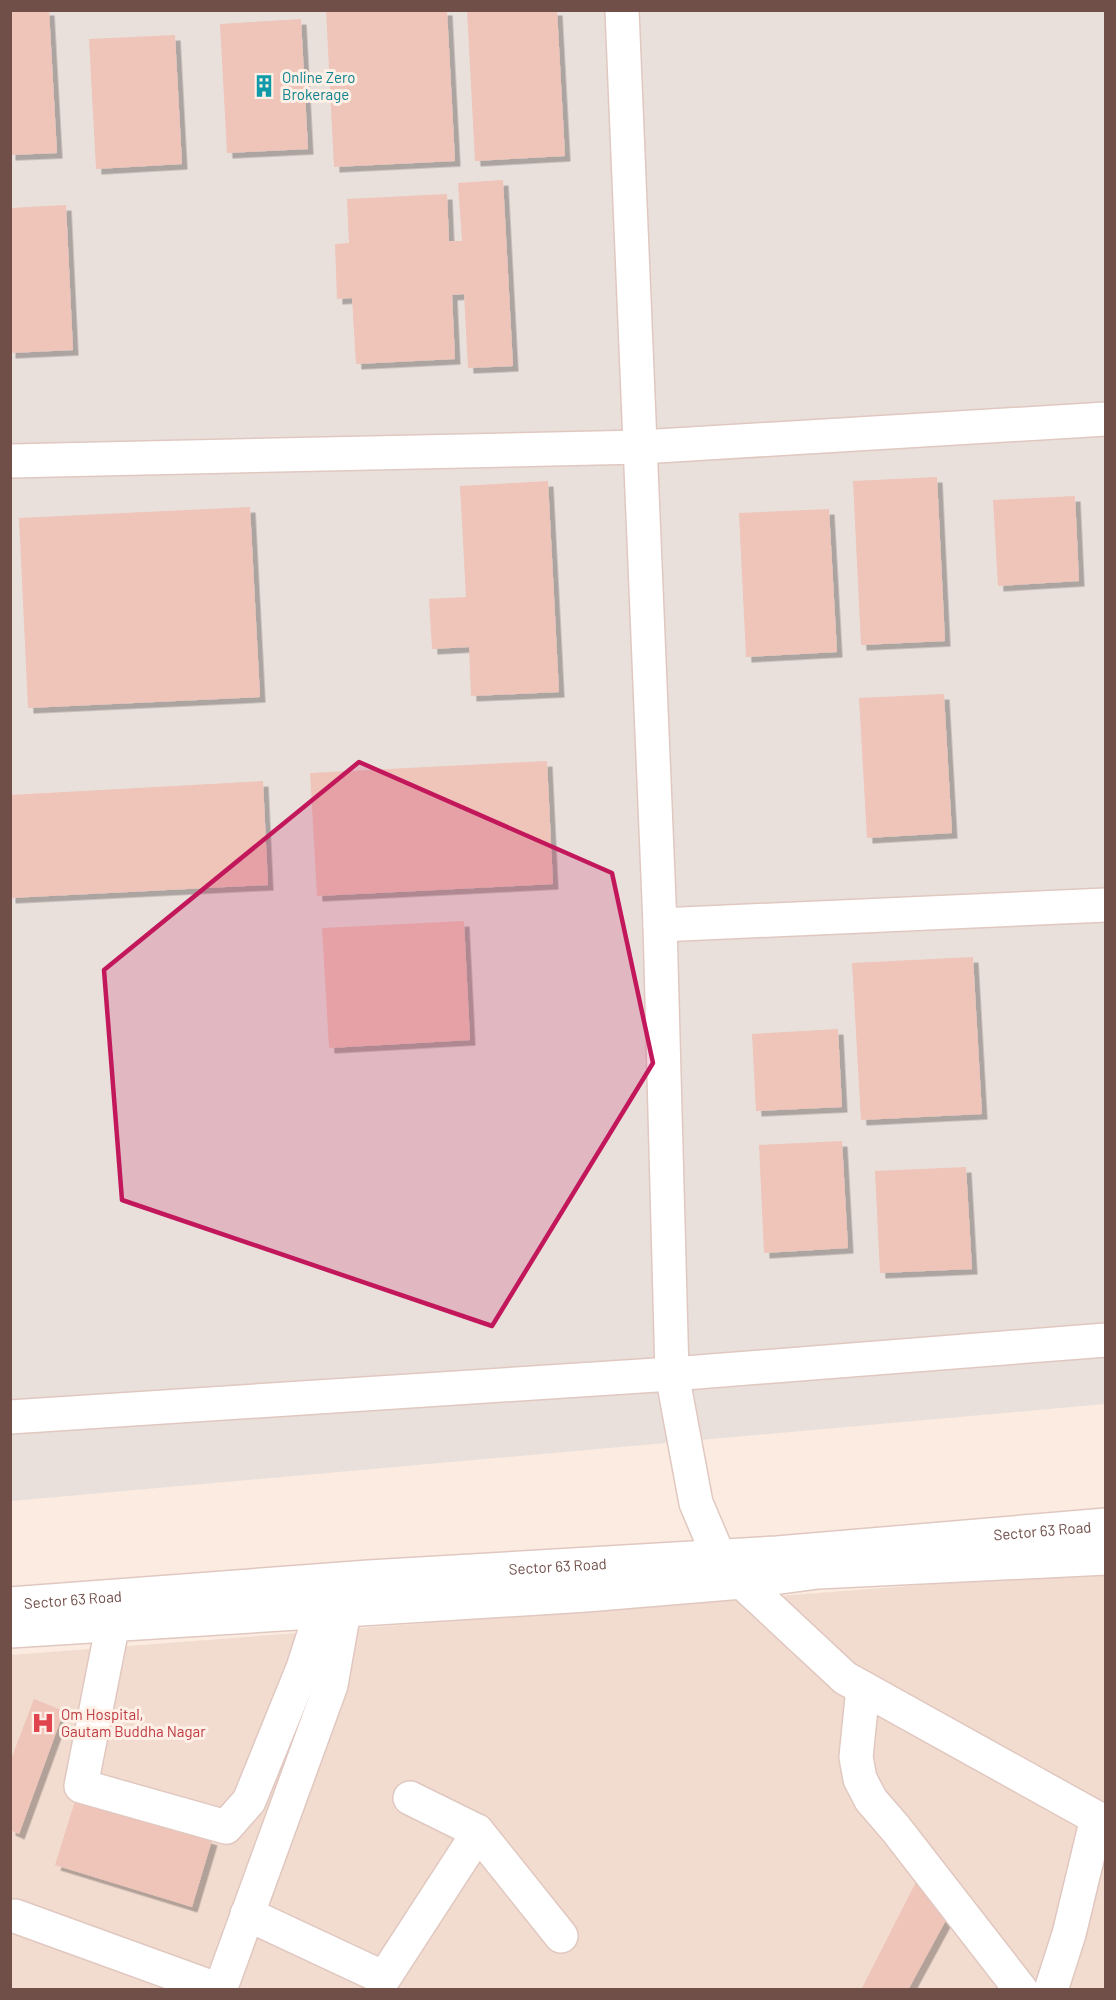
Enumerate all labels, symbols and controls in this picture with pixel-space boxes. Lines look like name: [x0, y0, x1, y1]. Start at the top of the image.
place label: Online Zero Brokerage: [282, 68, 355, 103]
building icon: Online Zero Brokerage: [251, 73, 277, 99]
street label: Sector 63 Road: [993, 1517, 1092, 1544]
street label: Sector 63 Road: [508, 1554, 607, 1578]
street label: Sector 63 Road: [23, 1587, 122, 1612]
place label: Om Hospital, Gautam Buddha Nagar: [61, 1705, 206, 1740]
hospital icon: Om Hospital, Gautam Buddha Nagar: [30, 1710, 56, 1736]

